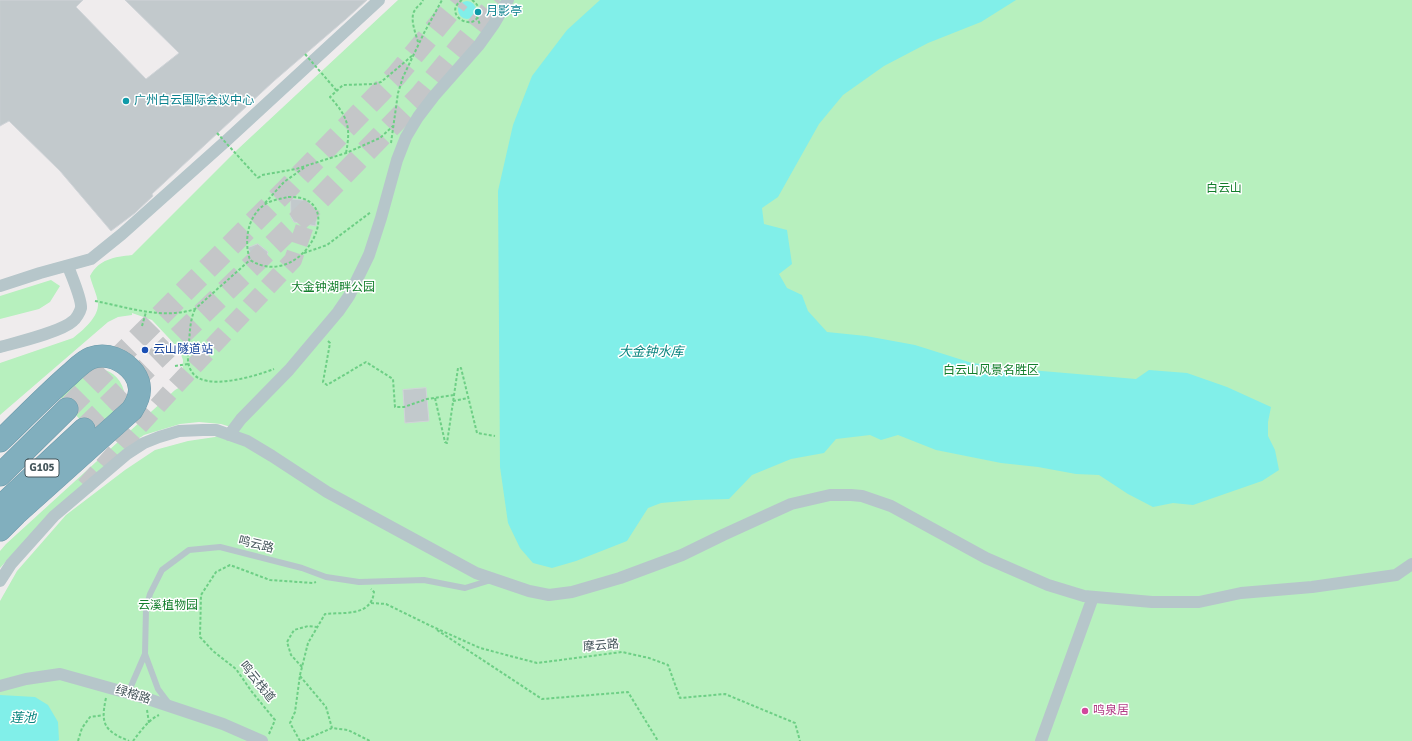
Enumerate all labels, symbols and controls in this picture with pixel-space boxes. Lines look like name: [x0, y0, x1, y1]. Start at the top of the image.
place label: 月影亭: [486, 5, 522, 19]
marker: 月影亭: [473, 7, 483, 17]
place label: 广州白云国际会议中心: [134, 94, 254, 108]
marker: 广州白云国际会议中心: [121, 96, 131, 106]
park label: 白云山: [1206, 182, 1242, 196]
park label: 大金钟湖畔公园: [291, 281, 375, 295]
place label: 云山隧道站: [153, 343, 213, 357]
marker: 云山隧道站: [140, 345, 150, 355]
water label: 大金钟水库: [619, 345, 683, 361]
park label: 白云山风景名胜区: [943, 364, 1039, 378]
road number: G105: [25, 459, 59, 477]
street label: 鸣云路: [237, 534, 275, 556]
park label: 云溪植物园: [138, 599, 198, 613]
street label: 摩云路: [582, 637, 620, 655]
street label: 鸣云栈道: [236, 659, 278, 705]
street label: 绿榕路: [114, 683, 152, 707]
place label: 鸣泉居: [1093, 704, 1129, 718]
marker: 鸣泉居: [1080, 706, 1090, 716]
water label: 莲池: [10, 711, 36, 727]

